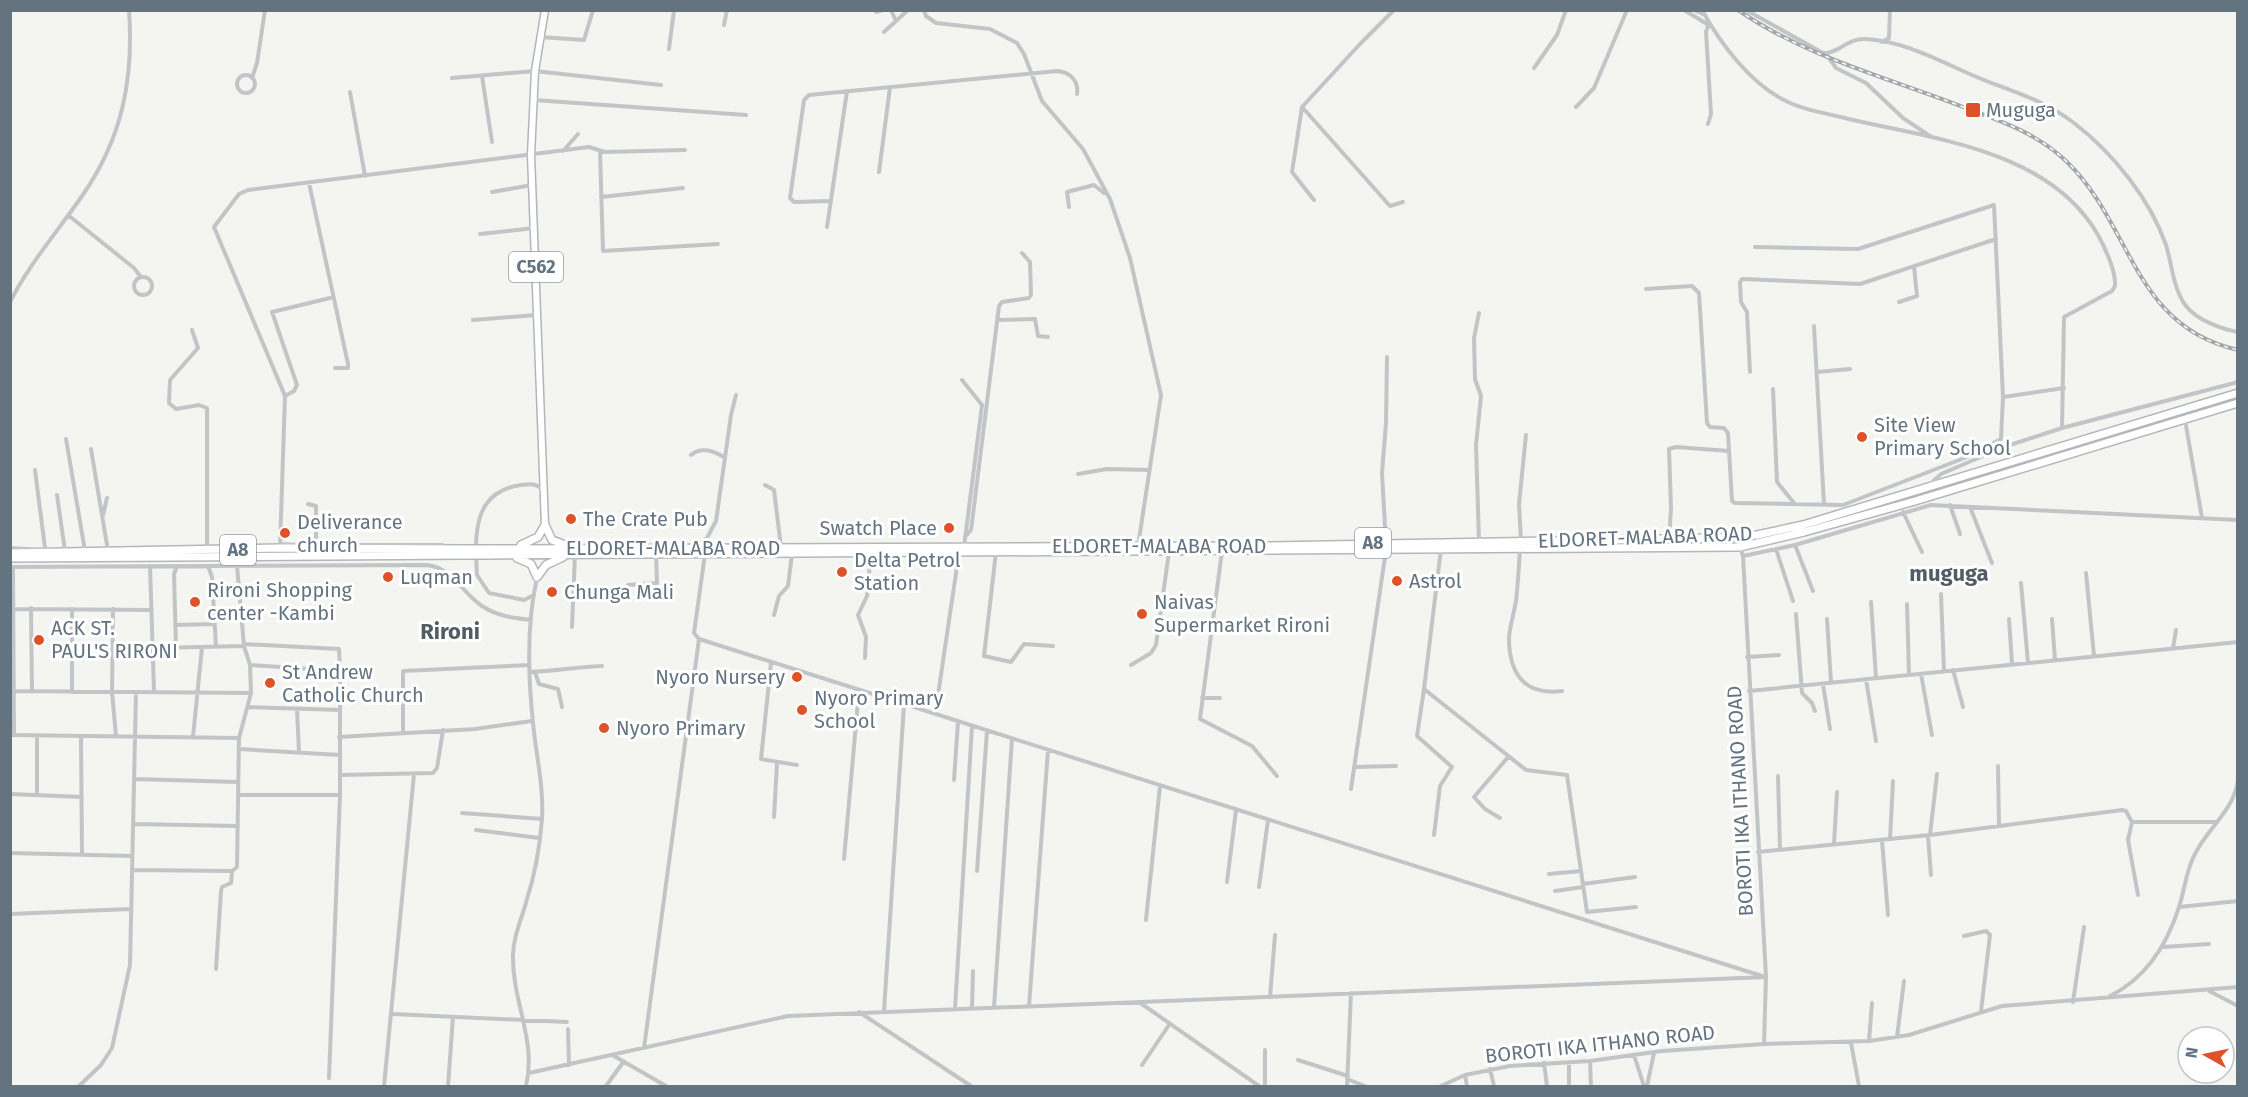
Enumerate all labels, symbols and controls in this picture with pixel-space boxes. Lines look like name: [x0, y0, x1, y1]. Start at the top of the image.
place label: Muguga: [1986, 98, 2056, 122]
marker: Muguga: [1964, 101, 1982, 119]
road number: C562: [509, 252, 563, 282]
place label: Site View Primary School: [1874, 413, 2011, 460]
marker: Site View Primary School: [1855, 430, 1869, 444]
place label: The Crate Pub: [583, 507, 708, 531]
place label: Deliverance church: [297, 510, 403, 557]
marker: The Crate Pub: [564, 512, 578, 526]
place label: Swatch Place: [820, 516, 937, 540]
marker: Swatch Place: [942, 521, 956, 535]
street label: ELDORET-MALABA ROAD: [1537, 521, 1753, 553]
marker: Deliverance church: [278, 526, 292, 540]
road number: A8: [1355, 528, 1391, 558]
street label: ELDORET-MALABA ROAD: [1052, 534, 1266, 558]
road number: A8: [220, 535, 256, 565]
street label: ELDORET-MALABA ROAD: [566, 536, 780, 560]
place label: Delta Petrol Station: [854, 548, 961, 595]
district label: muguga: [1909, 560, 1989, 587]
place label: Luqman: [400, 565, 473, 589]
marker: Delta Petrol Station: [835, 565, 849, 579]
place label: Astrol: [1409, 569, 1462, 593]
marker: Luqman: [381, 570, 395, 584]
marker: Astrol: [1390, 574, 1404, 588]
place label: Rironi Shopping center -Kambi: [207, 578, 353, 625]
place label: Chunga Mali: [564, 580, 674, 604]
marker: Chunga Mali: [545, 585, 559, 599]
place label: Naivas Supermarket Rironi: [1154, 590, 1330, 637]
marker: Rironi Shopping center -Kambi: [188, 595, 202, 609]
marker: Naivas Supermarket Rironi: [1135, 607, 1149, 621]
place label: ACK ST. PAUL'S RIRONI: [51, 616, 178, 663]
district label: Rironi: [420, 618, 480, 645]
marker: ACK ST. PAUL'S RIRONI: [32, 633, 46, 647]
place label: St Andrew Catholic Church: [282, 660, 424, 707]
place label: Nyoro Nursery: [655, 665, 785, 689]
marker: Nyoro Nursery: [790, 670, 804, 684]
marker: St Andrew Catholic Church: [263, 676, 277, 690]
street label: BOROTI IKA ITHANO ROAD: [1722, 685, 1758, 917]
place label: Nyoro Primary School: [814, 686, 944, 733]
marker: Nyoro Primary School: [795, 703, 809, 717]
place label: Nyoro Primary: [616, 716, 746, 740]
marker: Nyoro Primary: [597, 721, 611, 735]
street label: BOROTI IKA ITHANO ROAD: [1484, 1020, 1716, 1068]
north arrow: [2176, 1025, 2236, 1085]
text: N: [2181, 1046, 2202, 1059]

